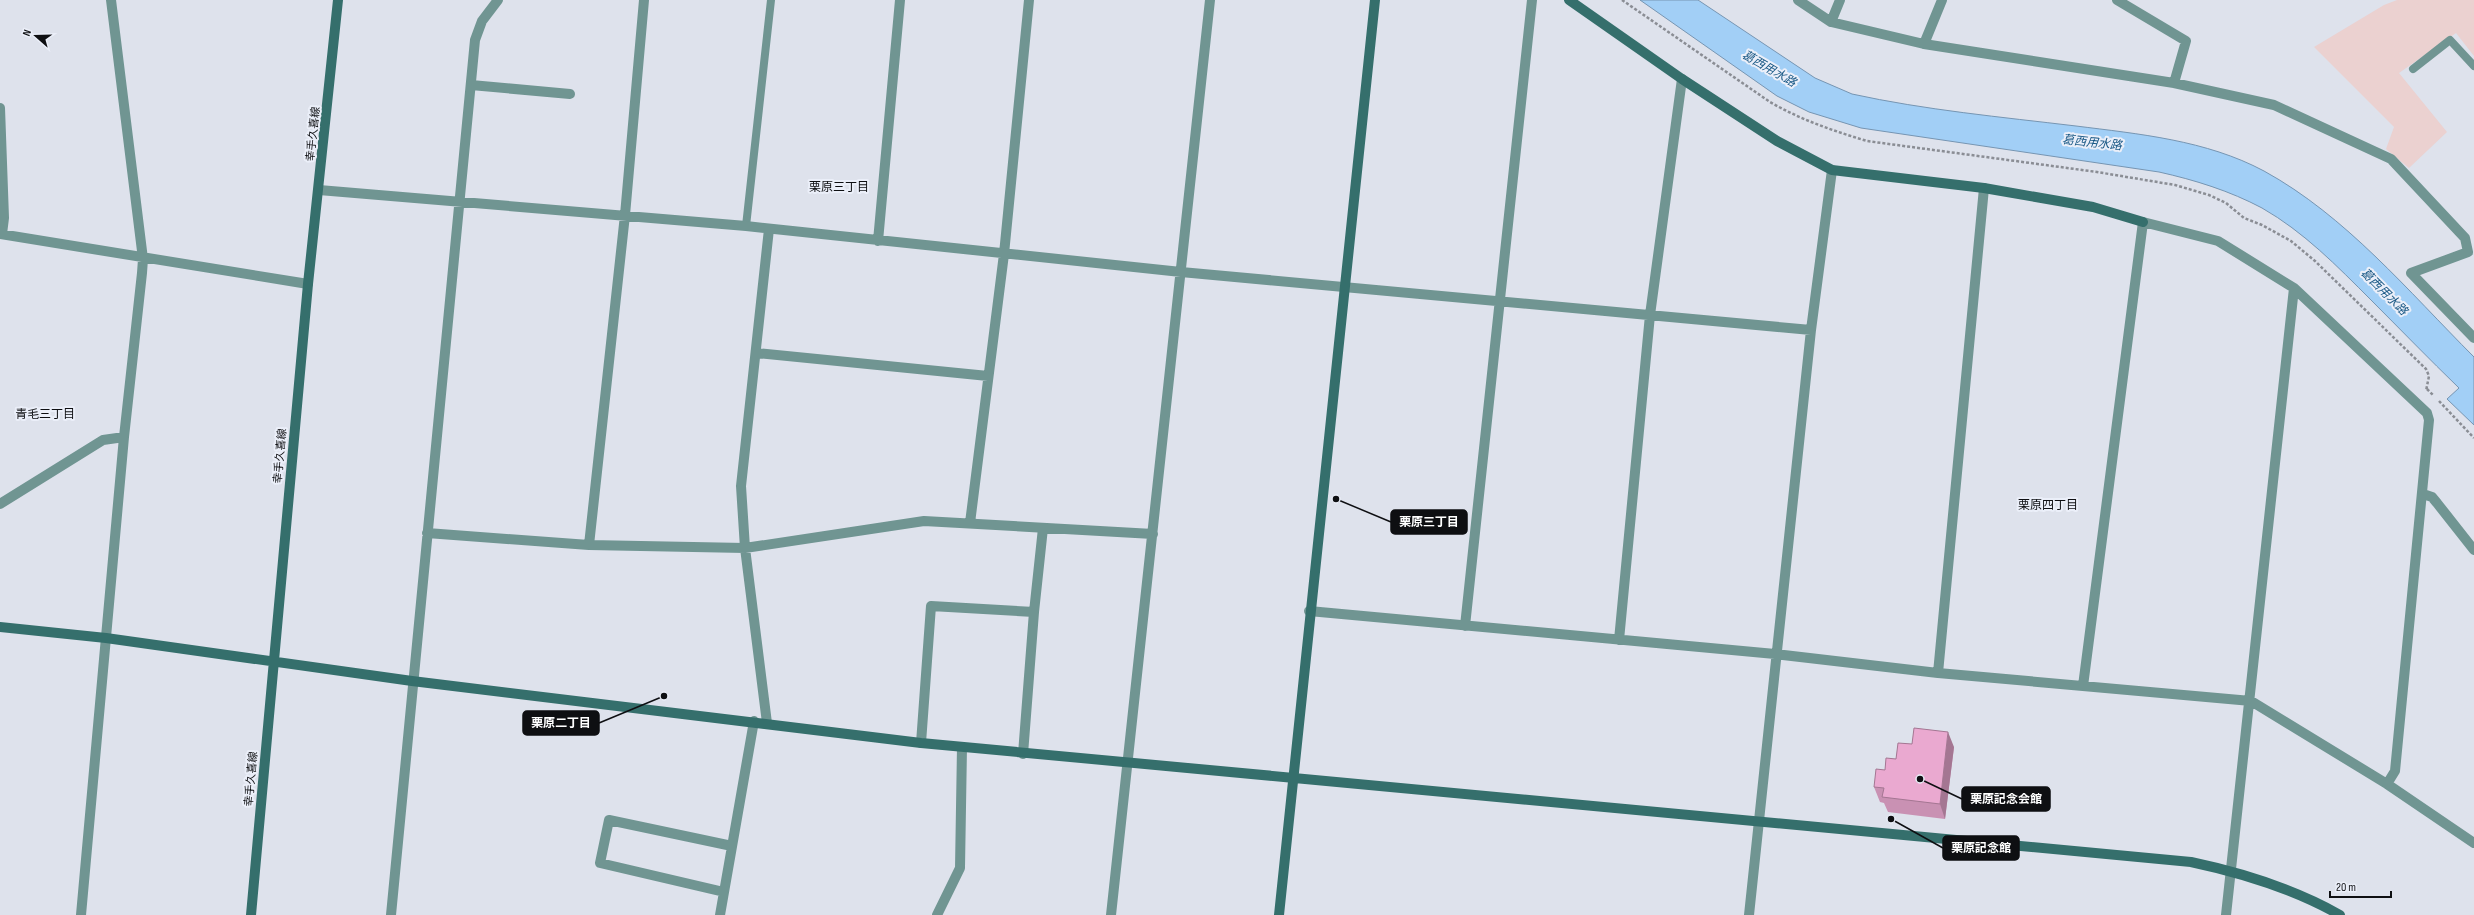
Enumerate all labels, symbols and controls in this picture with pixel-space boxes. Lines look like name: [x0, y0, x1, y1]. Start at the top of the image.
north arrow: [16, 16, 56, 56]
text: N: [20, 28, 34, 38]
water label: 葛西用水路: [1739, 48, 1800, 91]
street label: 幸手久喜線: [304, 106, 322, 162]
water label: 葛西用水路: [2061, 132, 2124, 154]
district label: 栗原三丁目: [809, 180, 869, 195]
water label: 葛西用水路: [2357, 265, 2411, 319]
district label: 青毛三丁目: [15, 407, 75, 422]
street label: 幸手久喜線: [271, 428, 289, 484]
district label: 栗原四丁目: [2018, 498, 2078, 513]
callout: 栗原三丁目: [1391, 510, 1467, 534]
text: 栗原三丁目: [1399, 515, 1459, 530]
callout: 栗原二丁目: [523, 711, 599, 735]
text: 栗原二丁目: [531, 716, 591, 731]
street label: 幸手久喜線: [242, 751, 260, 807]
callout: 栗原記念会館: [1962, 787, 2050, 811]
text: 栗原記念会館: [1970, 792, 2042, 807]
callout: 栗原記念館: [1943, 836, 2019, 860]
text: 栗原記念館: [1951, 841, 2011, 856]
scale bar: [2330, 873, 2391, 899]
text: 20 m: [2336, 880, 2356, 895]

